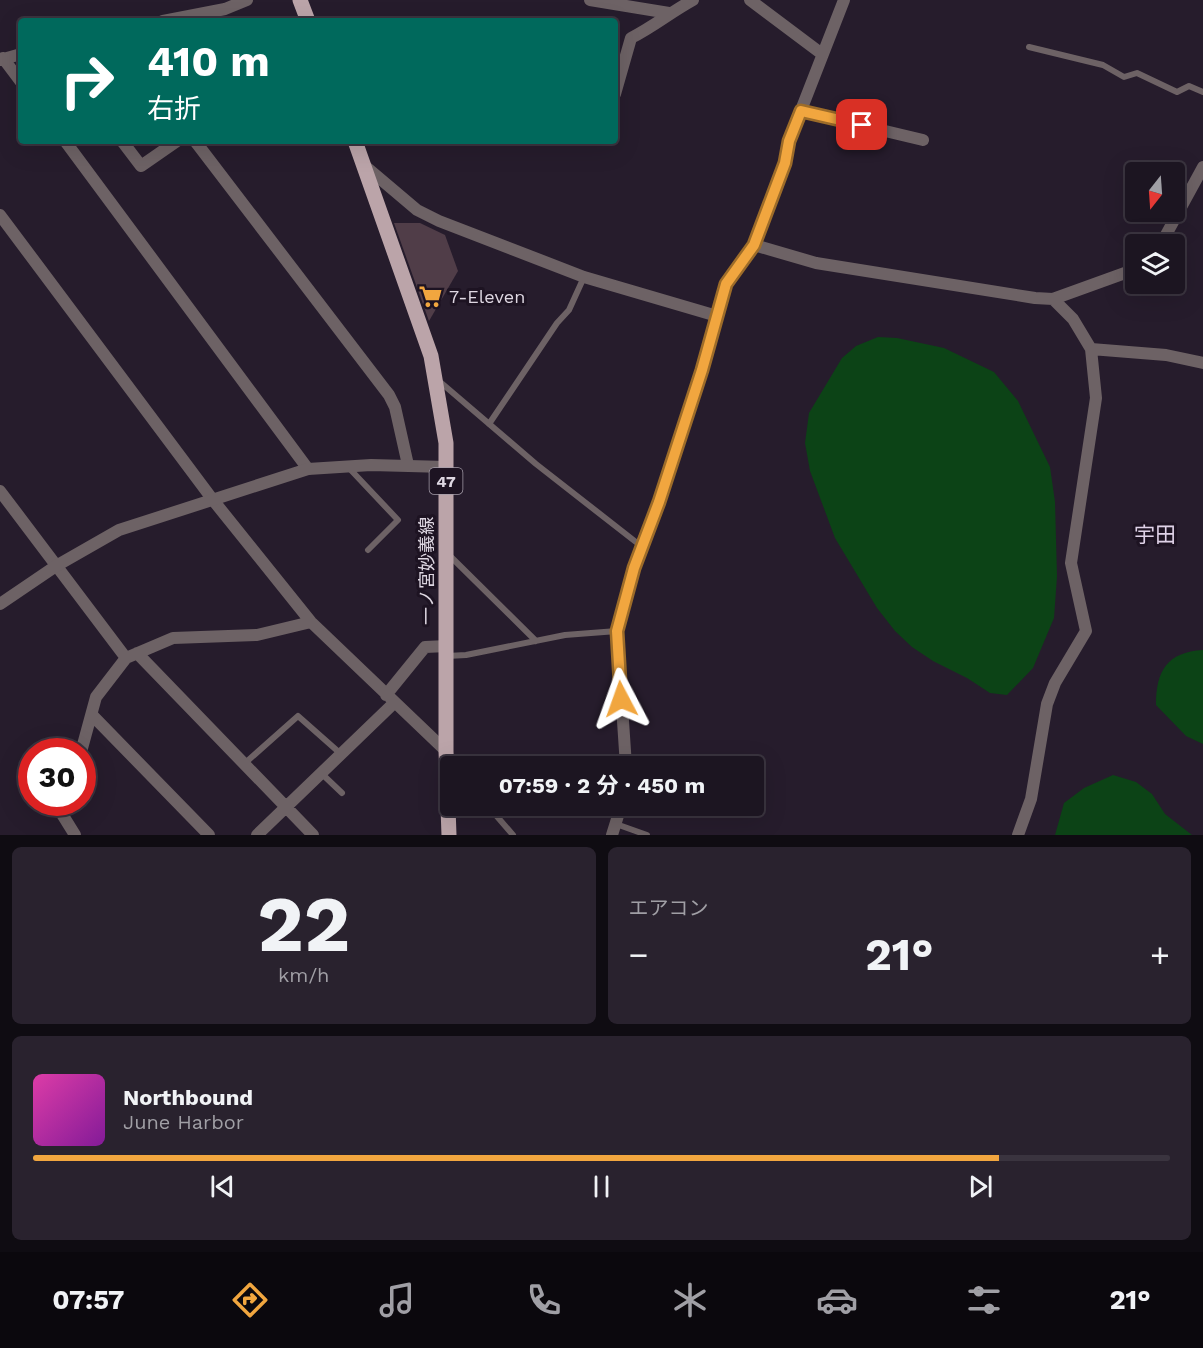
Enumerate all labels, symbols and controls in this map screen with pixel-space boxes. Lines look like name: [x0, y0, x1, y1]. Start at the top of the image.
text: 410 m: [147, 37, 270, 86]
icon: right: [48, 42, 126, 120]
text: 右折: [147, 93, 201, 125]
pin: [836, 99, 887, 150]
icon: arrive: [845, 108, 878, 141]
north arrow: [1125, 162, 1185, 222]
map controls: [1125, 162, 1185, 294]
button: layers: [1125, 234, 1185, 294]
supermarket icon: 7-Eleven: [418, 284, 444, 310]
place label: 7-Eleven: [449, 286, 525, 307]
road number: 47: [430, 468, 462, 494]
street label: 一ノ宮妙義線: [416, 517, 437, 625]
district label: 宇田: [1134, 522, 1176, 547]
position arrow: [589, 667, 653, 731]
speed limit sign: 30: [18, 738, 96, 816]
text: 07:59 · 2 分 · 450 m: [499, 773, 705, 798]
text: 22: [257, 878, 350, 970]
text: エアコン: [629, 896, 709, 920]
text: 21°: [865, 928, 934, 981]
text: −: [629, 935, 648, 974]
text: +: [1150, 935, 1170, 974]
text: km/h: [278, 963, 330, 987]
text: Northbound: [123, 1085, 253, 1110]
text: June Harbor: [123, 1110, 244, 1134]
icon: previous: [206, 1170, 239, 1203]
icon: pause: [585, 1170, 618, 1203]
icon: next: [964, 1170, 997, 1203]
icon: directions: [229, 1279, 271, 1321]
icon: music: [376, 1279, 418, 1321]
icon: phone: [523, 1279, 565, 1321]
icon: climate: [669, 1279, 711, 1321]
icon: car: [816, 1279, 858, 1321]
icon: filters: [963, 1279, 1005, 1321]
text: 07:57: [52, 1284, 124, 1316]
text: 21°: [1110, 1284, 1151, 1316]

